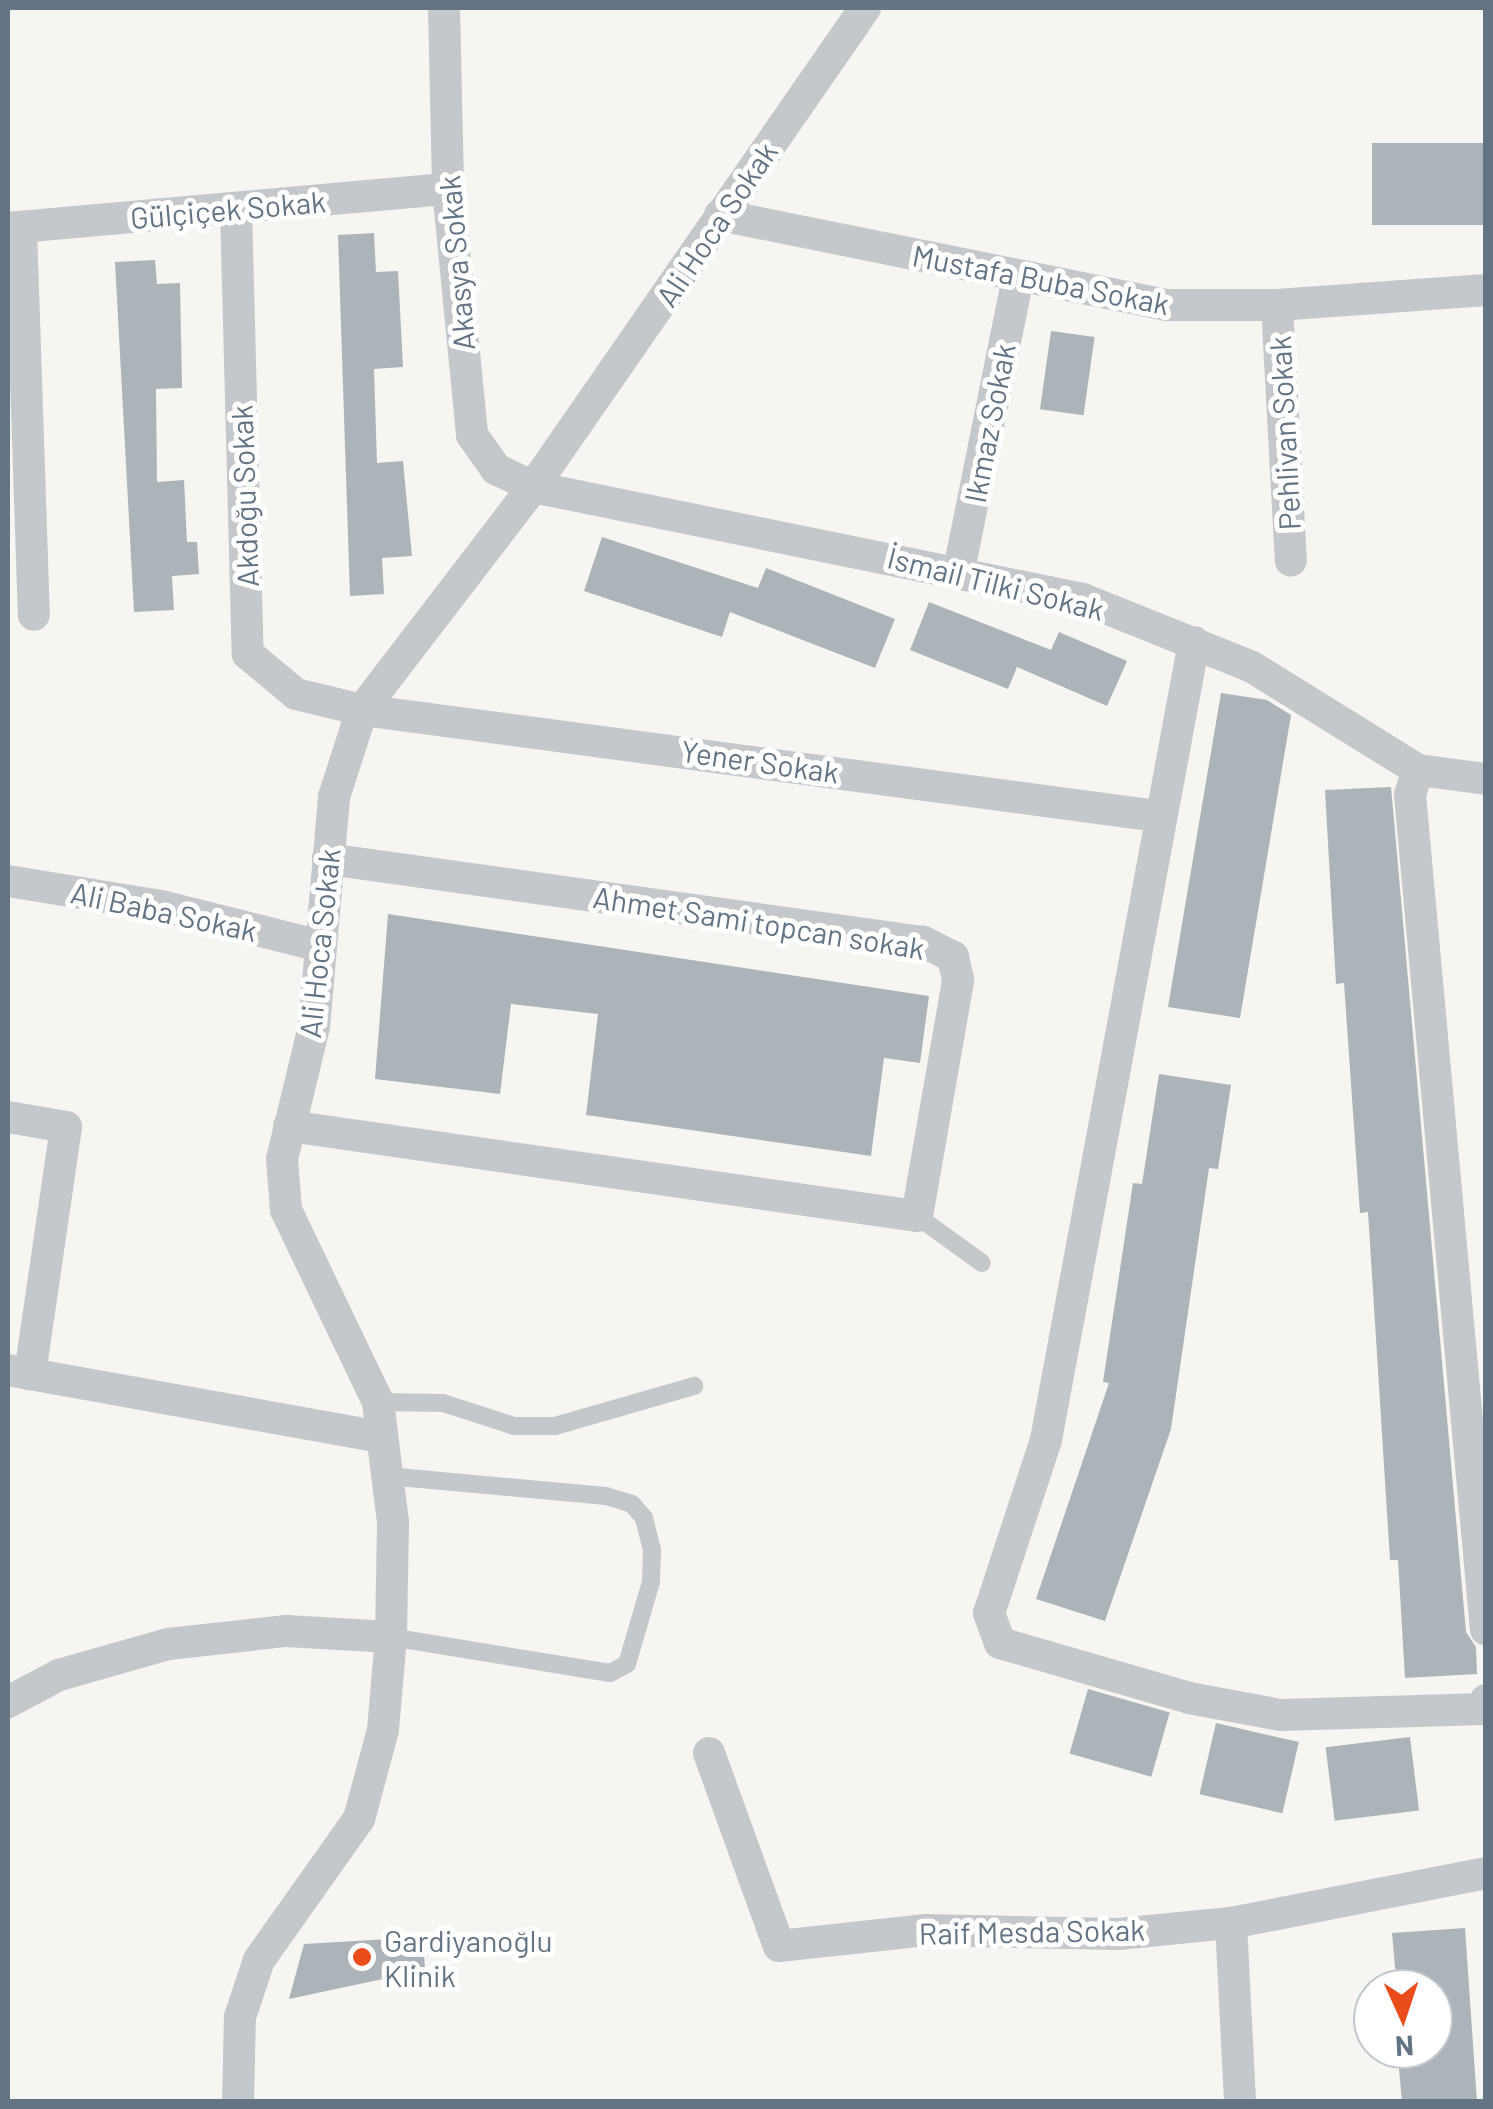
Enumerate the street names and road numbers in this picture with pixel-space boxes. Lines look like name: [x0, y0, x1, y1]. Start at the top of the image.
street label: Ali Hoca Sokak: [648, 135, 784, 313]
street label: Akasya Sokak: [430, 174, 482, 352]
street label: Gülçiçek Sokak: [129, 183, 327, 235]
street label: Mustafa Buba Sokak: [910, 236, 1172, 322]
street label: Pehlivan Sokak: [1261, 335, 1307, 531]
street label: Ikmaz Sokak: [956, 340, 1022, 506]
street label: Akdoğu Sokak: [223, 404, 265, 588]
street label: İsmail Tilki Sokak: [884, 539, 1108, 627]
street label: Yener Sokak: [679, 732, 841, 790]
street label: Ali Hoca Sokak: [291, 846, 347, 1040]
street label: Ali Baba Sokak: [68, 874, 260, 948]
street label: Ahmet Sami topcan sokak: [591, 878, 927, 966]
street label: Raif Mesda Sokak: [919, 1911, 1145, 1951]

